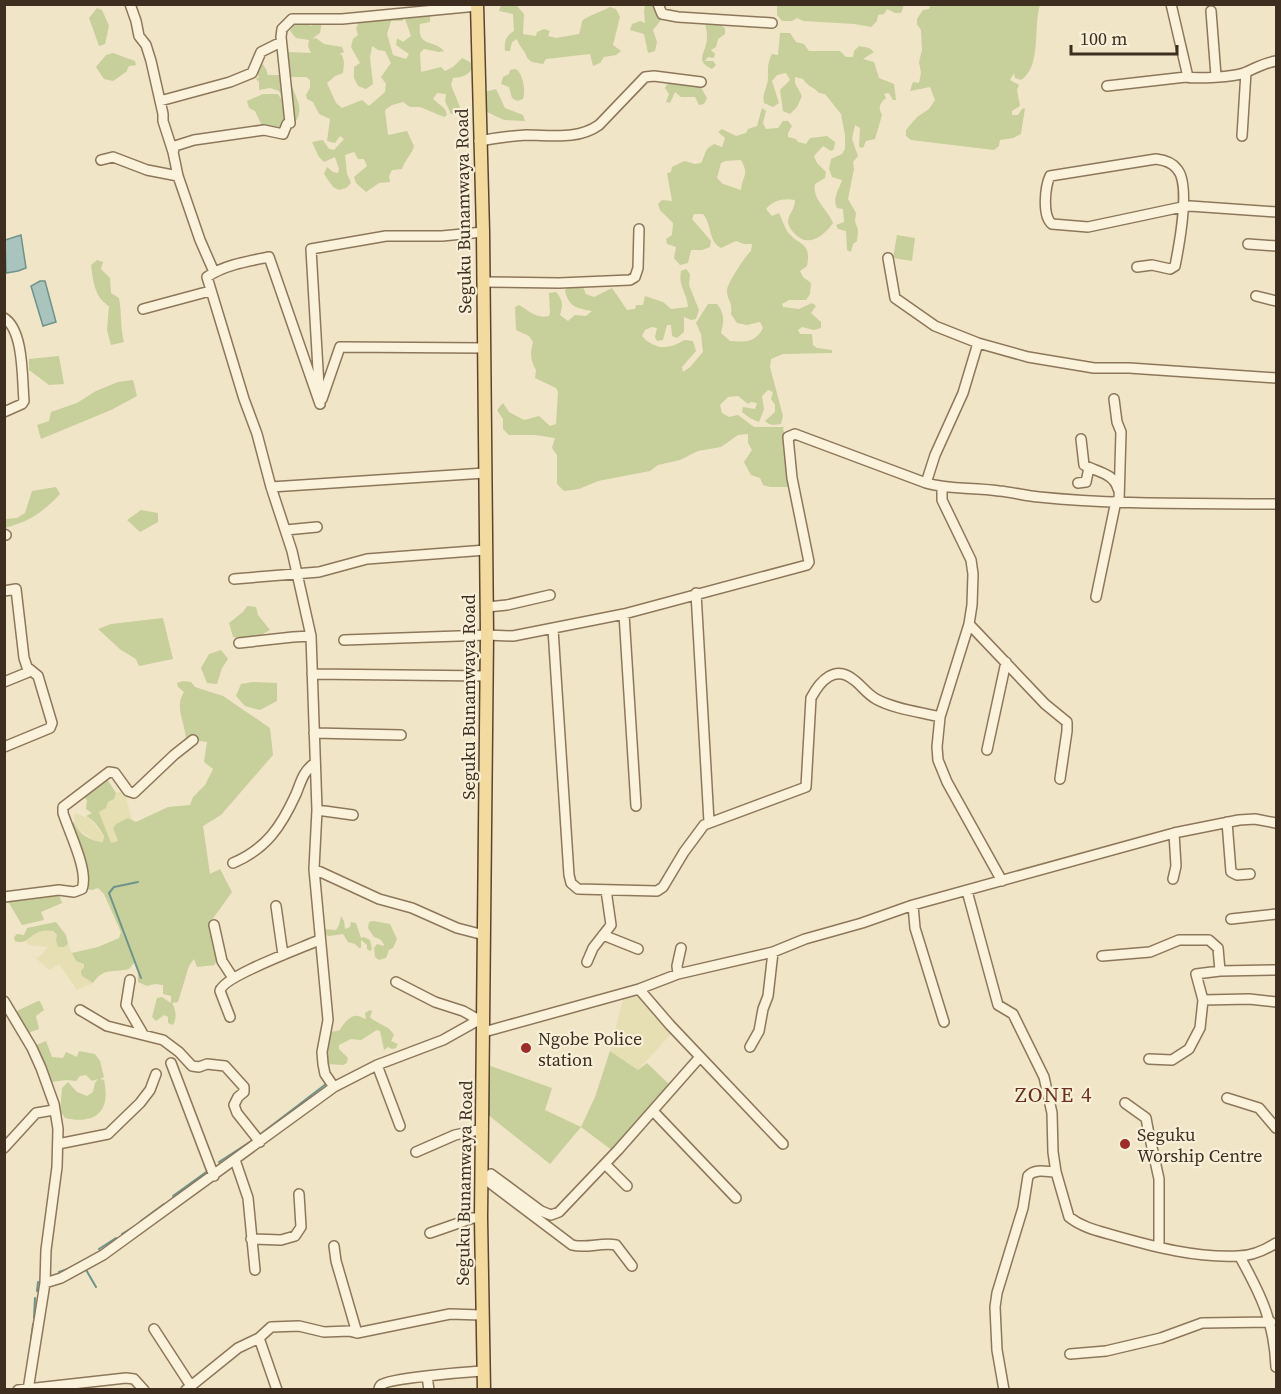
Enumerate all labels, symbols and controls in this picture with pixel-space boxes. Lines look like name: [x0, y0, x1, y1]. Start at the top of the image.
scale bar: [1071, 18, 1178, 56]
text: 100 m: [1080, 26, 1127, 51]
street label: Seguku Bunamwaya Road: [449, 108, 477, 314]
street label: Seguku Bunamwaya Road: [456, 594, 481, 800]
place label: Ngobe Police station: [538, 1026, 642, 1072]
marker: Ngobe Police station: [519, 1041, 533, 1055]
street label: Seguku Bunamwaya Road: [450, 1080, 478, 1286]
district label: ZONE 4: [1015, 1080, 1093, 1109]
place label: Seguku Worship Centre: [1137, 1122, 1263, 1168]
marker: Seguku Worship Centre: [1118, 1137, 1132, 1151]

